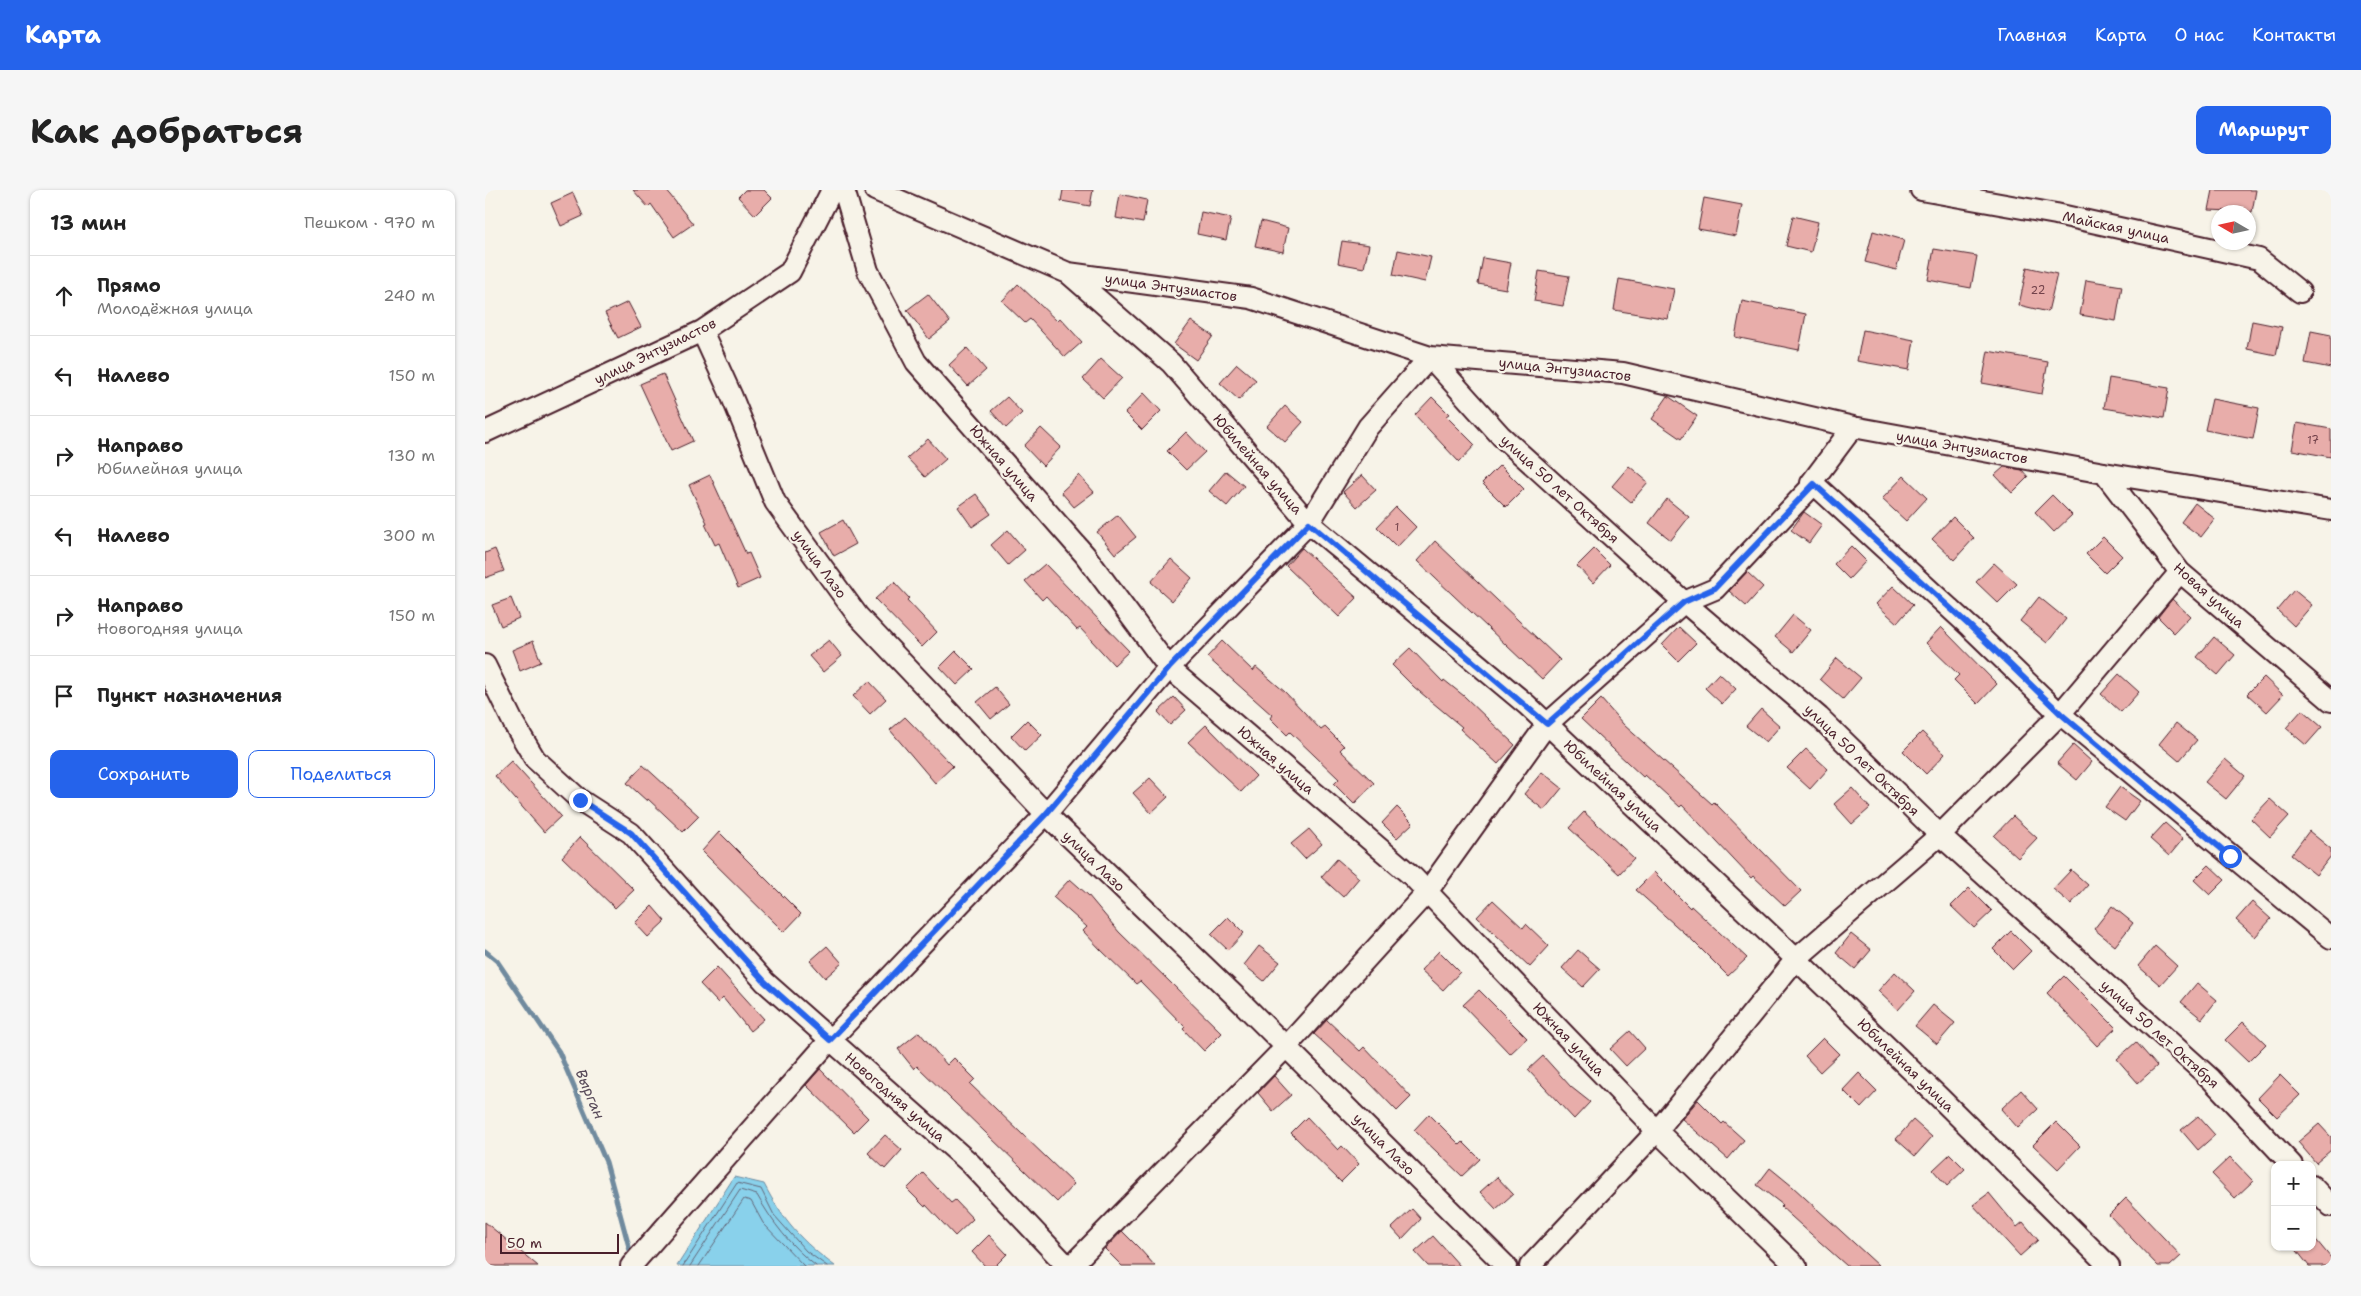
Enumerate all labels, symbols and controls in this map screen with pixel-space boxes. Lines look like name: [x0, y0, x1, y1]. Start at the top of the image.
text: Карта: [25, 19, 101, 51]
text: Главная: [1997, 23, 2067, 47]
text: Карта: [2095, 23, 2147, 47]
text: О нас: [2175, 23, 2224, 47]
text: Контакты: [2252, 23, 2336, 47]
button: Маршрут: [2196, 106, 2331, 154]
text: Как добраться: [30, 107, 303, 154]
north arrow: [2211, 205, 2256, 250]
street label: Майская улица: [2061, 207, 2171, 247]
text: 13 мин: [50, 209, 127, 237]
text: Пешком · 970 m: [304, 212, 435, 233]
street label: улица Энтузиастов: [1104, 269, 1238, 305]
text: Прямо: [97, 273, 161, 298]
icon: ahead: [50, 282, 78, 310]
house number: 22: [2031, 283, 2045, 298]
text: 240 m: [383, 285, 435, 306]
text: Молодёжная улица: [97, 298, 253, 319]
street label: улица Энтузиастов: [591, 314, 719, 388]
street label: улица Энтузиастов: [1498, 353, 1632, 385]
icon: left: [50, 362, 78, 390]
text: Налево: [97, 363, 170, 388]
text: 150 m: [388, 365, 435, 386]
street label: Юбилейная улица: [1209, 410, 1307, 518]
street label: Южная улица: [966, 421, 1042, 505]
street label: улица Энтузиастов: [1895, 427, 2029, 467]
street label: улица 50 лет Октября: [1497, 431, 1623, 547]
text: Направо: [97, 433, 183, 458]
house number: 17: [2307, 433, 2319, 448]
icon: right: [50, 442, 78, 470]
text: 130 m: [388, 445, 435, 466]
text: Юбилейная улица: [97, 458, 242, 479]
house number: 1: [1395, 520, 1399, 535]
icon: left: [50, 522, 78, 550]
text: Налево: [97, 523, 170, 548]
text: 300 m: [383, 525, 435, 546]
street label: улица Лазо: [789, 526, 851, 602]
street label: Новая улица: [2170, 558, 2248, 632]
text: Направо: [97, 593, 183, 618]
icon: right: [50, 602, 78, 630]
text: 150 m: [388, 605, 435, 626]
text: Новогодняя улица: [97, 618, 243, 639]
icon: arrive: [50, 682, 78, 710]
text: Пункт назначения: [97, 683, 282, 708]
street label: улица 50 лет Октября: [1801, 700, 1923, 820]
street label: Южная улица: [1234, 722, 1318, 798]
street label: Юбилейная улица: [1560, 736, 1666, 836]
button: Сохранить: [50, 750, 238, 798]
button: Поделиться: [248, 750, 435, 798]
route end: [569, 789, 592, 812]
street label: улица Лазо: [1059, 827, 1129, 895]
route start: [2219, 845, 2242, 868]
street label: улица 50 лет Октября: [2097, 976, 2223, 1092]
street label: Южная улица: [1529, 998, 1609, 1080]
street label: Юбилейная улица: [1854, 1014, 1958, 1116]
street label: Новогодняя улица: [841, 1048, 949, 1146]
water label: Вырган: [571, 1066, 610, 1122]
street label: улица Лазо: [1349, 1109, 1419, 1179]
map controls: [2271, 1161, 2316, 1251]
button: +: [2271, 1161, 2316, 1206]
button: −: [2271, 1206, 2316, 1251]
scale bar: [500, 1231, 619, 1254]
text: 50 m: [507, 1234, 542, 1252]

